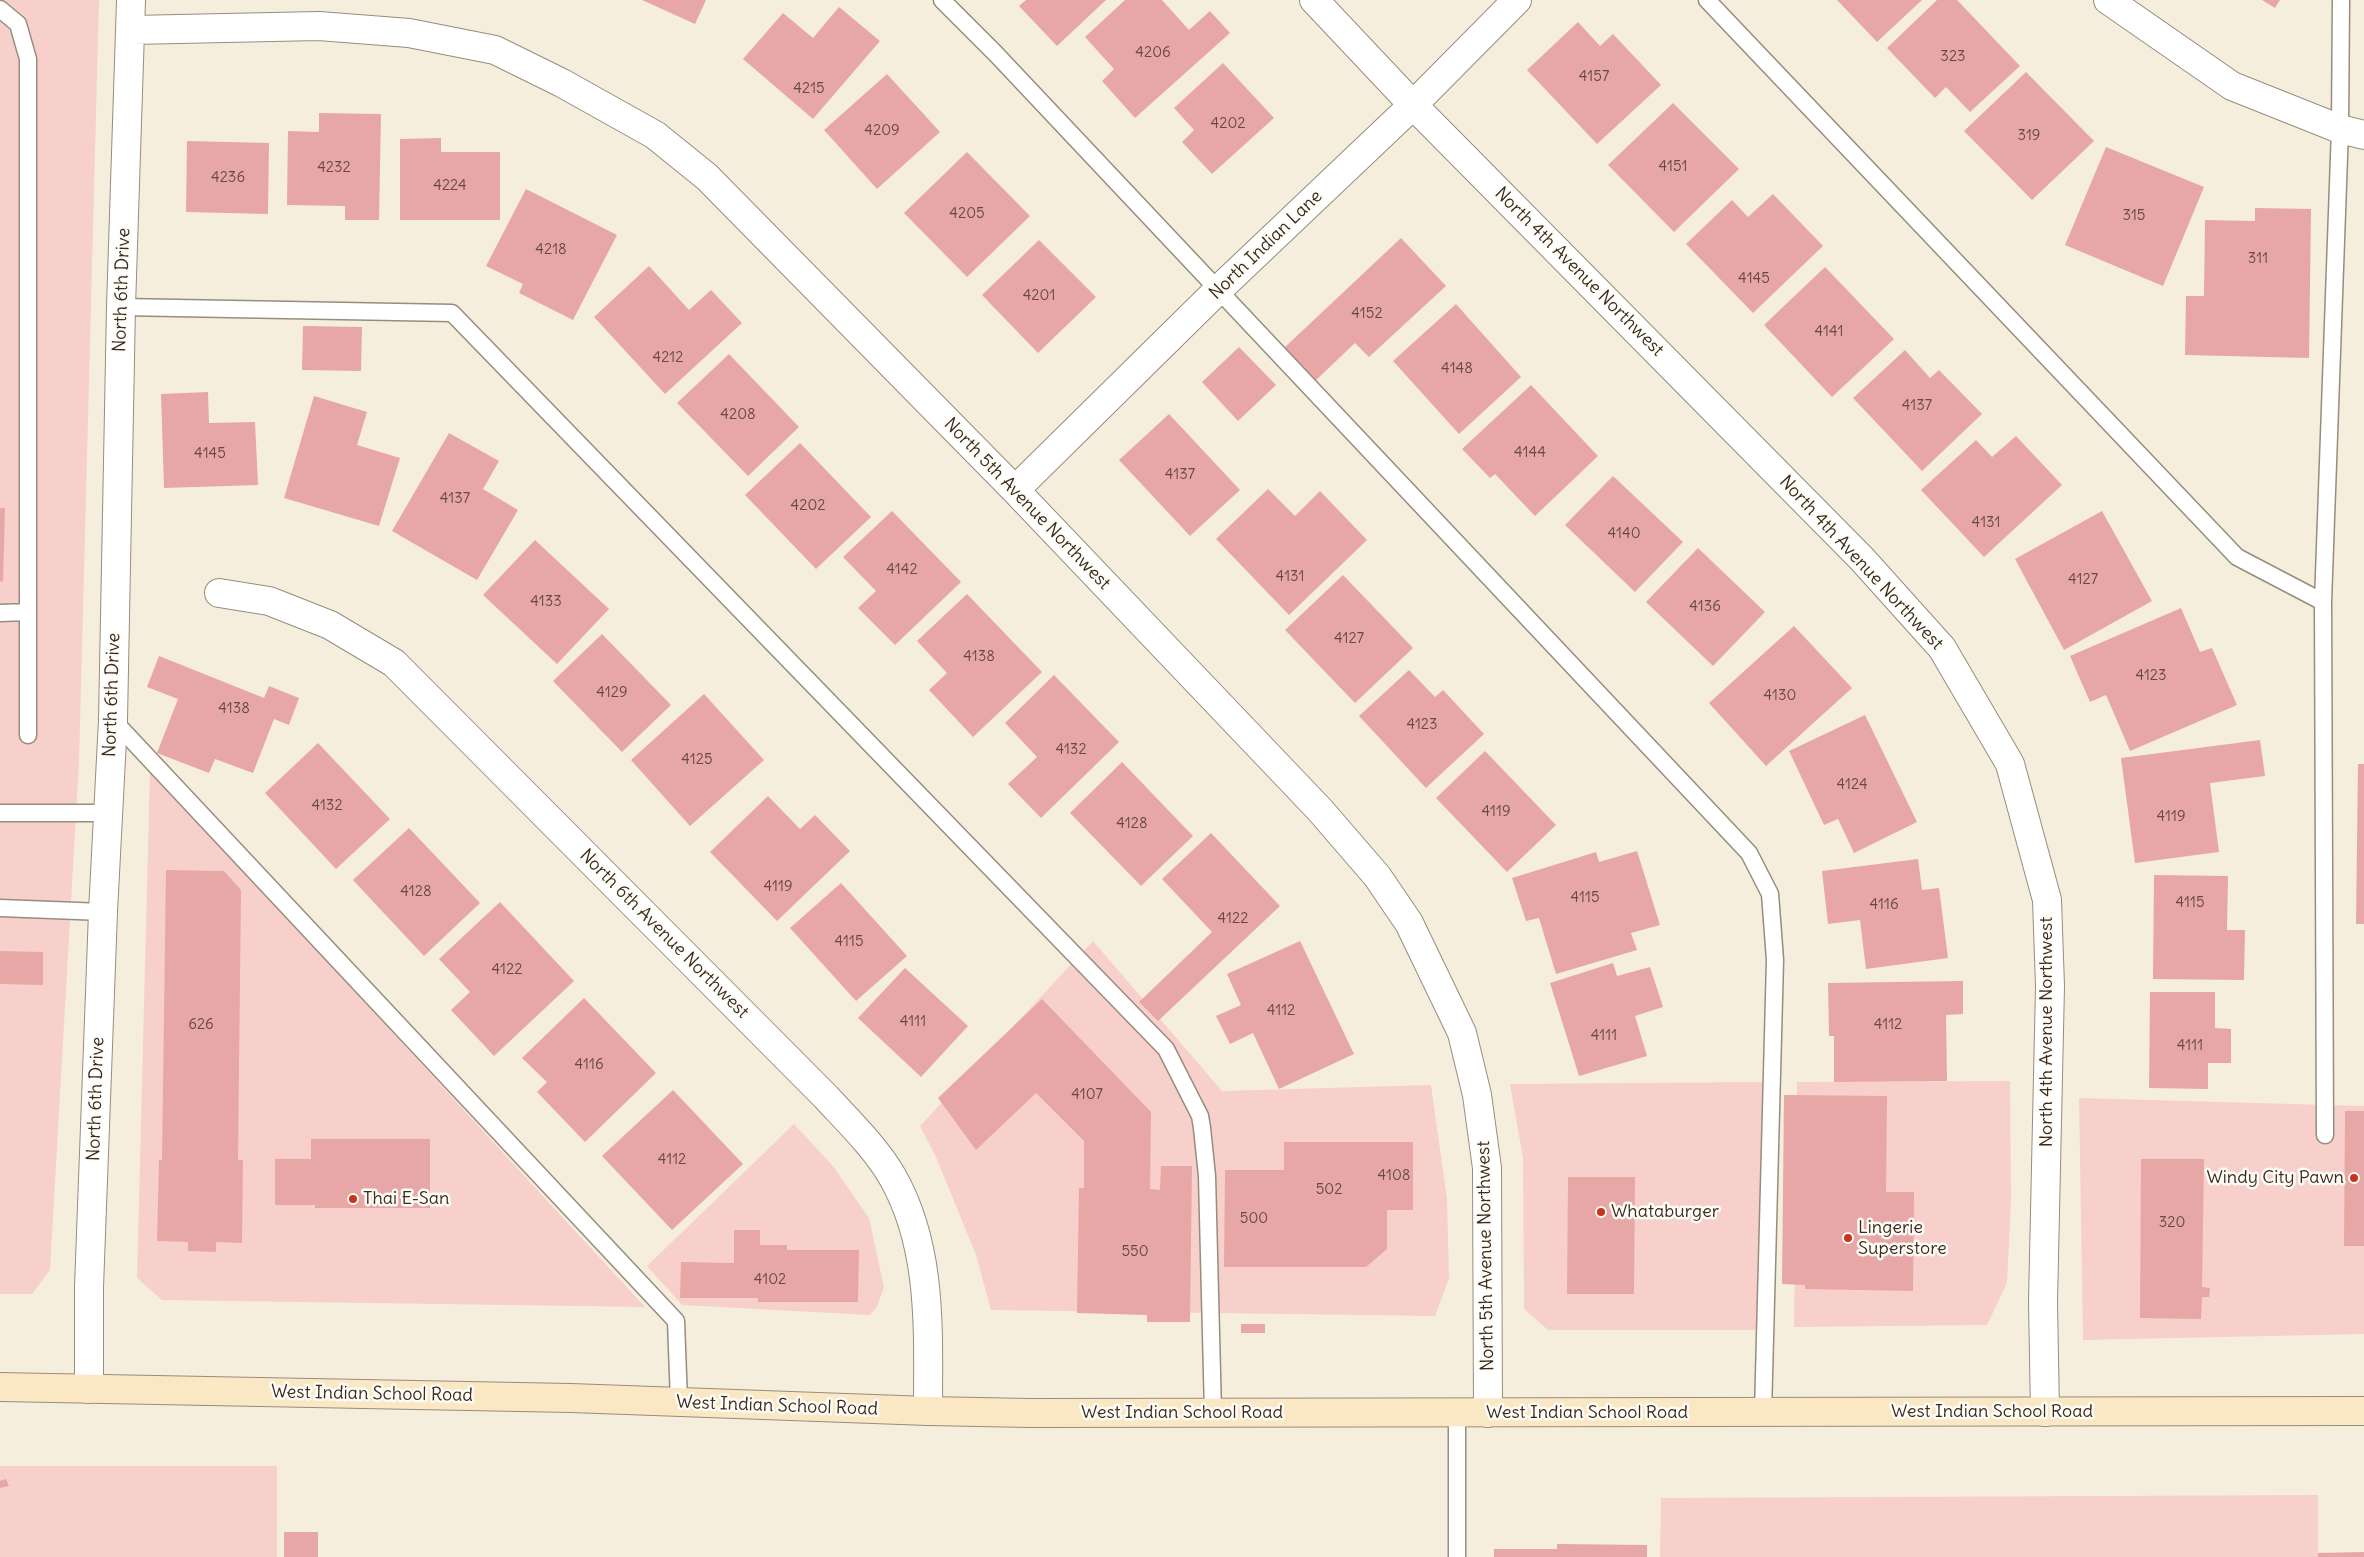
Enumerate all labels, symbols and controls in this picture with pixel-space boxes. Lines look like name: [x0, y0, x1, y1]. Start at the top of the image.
house number: 4206: [1135, 44, 1171, 62]
house number: 323: [1940, 48, 1966, 66]
house number: 4157: [1579, 68, 1609, 86]
house number: 4215: [793, 80, 825, 98]
house number: 4202: [1211, 115, 1245, 133]
house number: 4209: [864, 122, 900, 140]
house number: 319: [2018, 127, 2040, 145]
house number: 4151: [1658, 158, 1688, 176]
house number: 4232: [317, 159, 351, 177]
house number: 4236: [211, 169, 245, 187]
house number: 4224: [433, 177, 467, 195]
street label: North 4th Avenue Northwest: [1490, 183, 1668, 361]
street label: North Indian Lane: [1205, 186, 1327, 304]
house number: 4205: [949, 205, 985, 223]
house number: 315: [2123, 207, 2145, 225]
street label: North 6th Drive: [109, 228, 135, 352]
house number: 4218: [535, 241, 567, 259]
house number: 311: [2248, 250, 2268, 268]
house number: 4145: [1738, 270, 1770, 288]
house number: 4201: [1023, 287, 1055, 305]
house number: 4152: [1351, 305, 1383, 323]
house number: 4141: [1815, 323, 1843, 341]
house number: 4212: [652, 349, 684, 367]
house number: 4148: [1441, 360, 1473, 378]
house number: 4137: [1902, 397, 1932, 415]
house number: 4208: [720, 406, 756, 424]
street label: North 5th Avenue Northwest: [939, 414, 1115, 594]
house number: 4144: [1514, 444, 1546, 462]
house number: 4145: [194, 445, 226, 463]
house number: 4137: [1165, 466, 1195, 484]
street label: North 4th Avenue Northwest: [1775, 471, 1947, 655]
house number: 4137: [440, 490, 470, 508]
house number: 4202: [791, 497, 825, 515]
house number: 4131: [1972, 514, 2000, 532]
house number: 4140: [1607, 525, 1641, 543]
house number: 4142: [886, 561, 918, 579]
house number: 4131: [1276, 568, 1304, 586]
house number: 4127: [2068, 571, 2098, 589]
house number: 4133: [530, 593, 562, 611]
house number: 4136: [1689, 598, 1721, 616]
house number: 4127: [1334, 630, 1364, 648]
street label: North 6th Drive: [99, 633, 125, 757]
house number: 4138: [963, 648, 995, 666]
house number: 4123: [2135, 667, 2167, 685]
house number: 4129: [596, 684, 628, 702]
house number: 4130: [1764, 687, 1796, 705]
house number: 4138: [218, 700, 250, 718]
house number: 4123: [1406, 716, 1438, 734]
house number: 4132: [1055, 741, 1087, 759]
house number: 4125: [681, 751, 713, 769]
house number: 4124: [1836, 776, 1868, 794]
house number: 4132: [311, 797, 343, 815]
house number: 4119: [1481, 803, 1511, 821]
house number: 4119: [2156, 808, 2186, 826]
house number: 4128: [1116, 815, 1148, 833]
street label: North 6th Avenue Northwest: [575, 845, 753, 1023]
house number: 4119: [763, 878, 793, 896]
house number: 4128: [400, 883, 432, 901]
house number: 4115: [1570, 889, 1600, 907]
house number: 4115: [2175, 894, 2205, 912]
house number: 4116: [1869, 896, 1899, 914]
house number: 4122: [1218, 910, 1248, 928]
street label: North 4th Avenue Northwest: [2036, 917, 2058, 1147]
house number: 4115: [834, 933, 864, 951]
house number: 4122: [492, 961, 522, 979]
house number: 4112: [1267, 1002, 1295, 1020]
house number: 4111: [900, 1013, 926, 1031]
house number: 626: [188, 1016, 214, 1034]
house number: 4112: [1874, 1016, 1902, 1034]
house number: 4111: [1591, 1027, 1617, 1045]
street label: North 6th Drive: [83, 1037, 109, 1161]
house number: 4111: [2177, 1037, 2203, 1055]
house number: 4116: [574, 1056, 604, 1074]
house number: 4107: [1071, 1086, 1103, 1104]
street label: North 5th Avenue Northwest: [1473, 1141, 1499, 1371]
house number: 4112: [658, 1151, 686, 1169]
house number: 4108: [1378, 1167, 1410, 1185]
place label: Windy City Pawn: [2206, 1167, 2344, 1189]
marker: Windy City Pawn: [2348, 1172, 2360, 1184]
house number: 502: [1316, 1181, 1342, 1199]
place label: Thai E-San: [363, 1188, 449, 1210]
marker: Thai E-San: [347, 1193, 359, 1205]
place label: Whataburger: [1611, 1201, 1719, 1223]
marker: Whataburger: [1595, 1206, 1607, 1218]
house number: 500: [1240, 1210, 1268, 1228]
house number: 320: [2159, 1214, 2185, 1232]
place label: Lingerie Superstore: [1858, 1217, 1947, 1260]
marker: Lingerie Superstore: [1842, 1232, 1854, 1244]
house number: 550: [1121, 1243, 1149, 1261]
house number: 4102: [754, 1271, 786, 1289]
street label: West Indian School Road: [271, 1381, 473, 1407]
street label: West Indian School Road: [676, 1392, 878, 1420]
street label: West Indian School Road: [1891, 1401, 2093, 1423]
street label: West Indian School Road: [1081, 1402, 1283, 1424]
street label: West Indian School Road: [1486, 1402, 1688, 1424]

